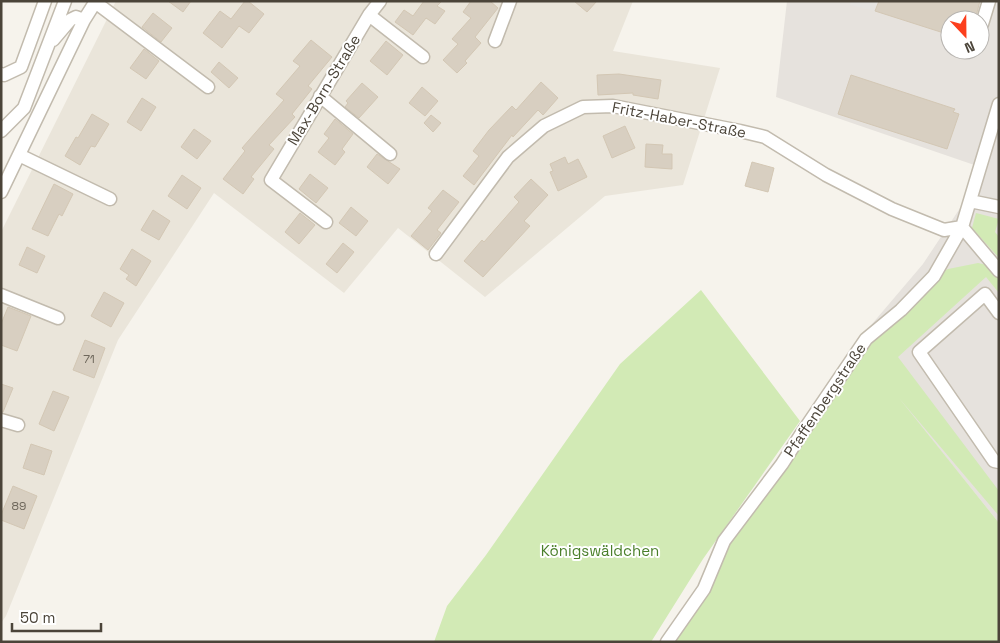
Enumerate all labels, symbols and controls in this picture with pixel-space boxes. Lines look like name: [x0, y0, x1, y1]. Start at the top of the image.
north arrow: [940, 10, 990, 60]
street label: Max-Born-Straße: [283, 31, 364, 149]
text: N: [962, 37, 978, 57]
street label: Fritz-Haber-Straße: [610, 97, 748, 142]
street label: Pfaffenbergstraße: [779, 339, 870, 460]
house number: 71: [83, 351, 95, 367]
house number: 89: [12, 498, 26, 514]
park label: Königswäldchen: [541, 541, 659, 560]
scale bar: [12, 600, 101, 632]
text: 50 m: [20, 608, 55, 627]

